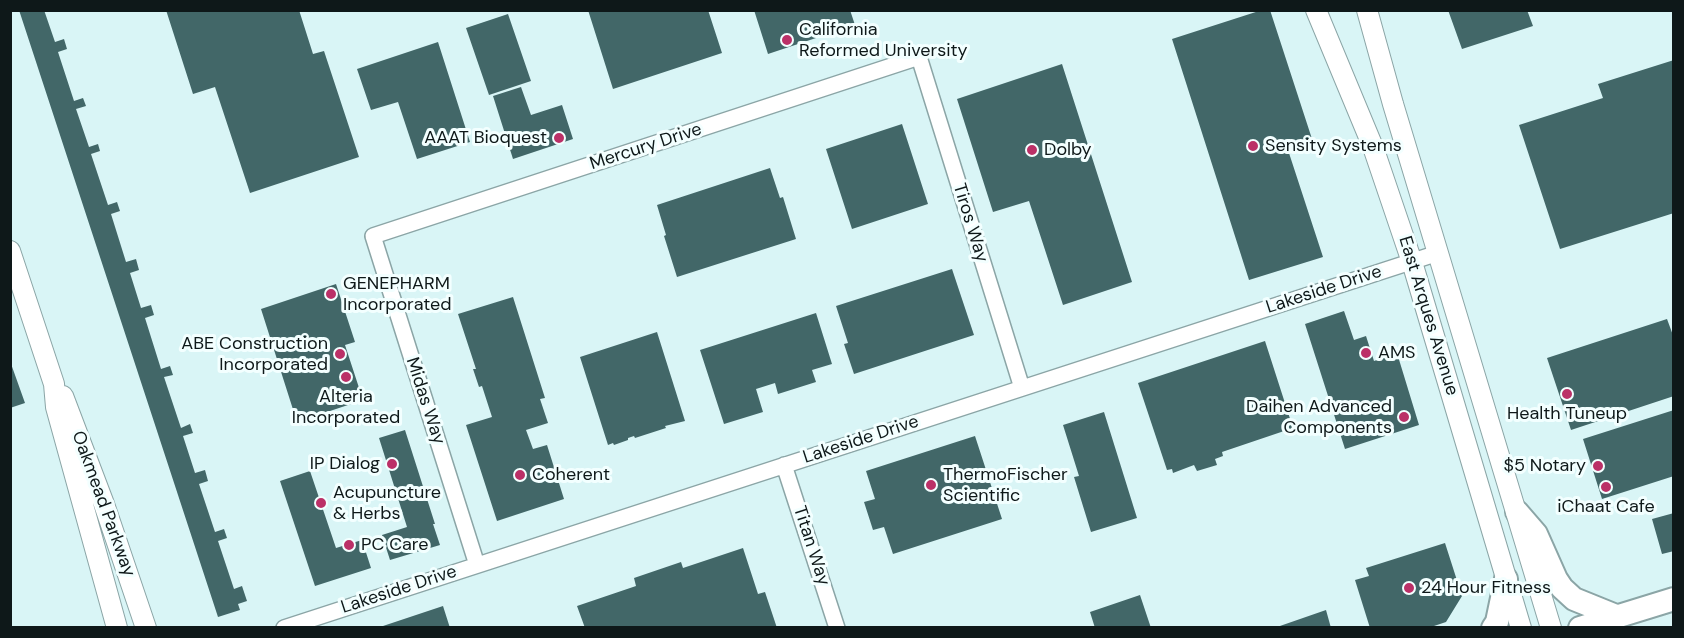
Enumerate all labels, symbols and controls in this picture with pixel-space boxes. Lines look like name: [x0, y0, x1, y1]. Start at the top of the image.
place label: California Reformed University: [799, 19, 968, 62]
marker: California Reformed University: [780, 33, 794, 47]
street label: Mercury Drive: [587, 119, 705, 175]
place label: AAAT Bioquest: [424, 127, 547, 149]
marker: AAAT Bioquest: [552, 131, 566, 145]
place label: Sensity Systems: [1265, 135, 1402, 157]
place label: Dolby: [1044, 139, 1092, 161]
marker: Sensity Systems: [1246, 139, 1260, 153]
marker: Dolby: [1025, 143, 1039, 157]
street label: Tiros Way: [948, 181, 992, 265]
street label: East Arques Avenue: [1393, 234, 1463, 398]
street label: Lakeside Drive: [1264, 261, 1384, 319]
place label: GENEPHARM Incorporated: [343, 273, 452, 316]
marker: GENEPHARM Incorporated: [324, 287, 338, 301]
place label: ABE Construction Incorporated: [181, 333, 328, 376]
place label: AMS: [1378, 342, 1416, 364]
marker: AMS: [1359, 346, 1373, 360]
marker: ABE Construction Incorporated: [333, 347, 347, 361]
street label: Midas Way: [401, 355, 449, 447]
marker: Alteria Incorporated: [339, 370, 353, 384]
place label: Alteria Incorporated: [292, 386, 400, 428]
marker: Health Tuneup: [1560, 387, 1574, 401]
place label: Daihen Advanced Components: [1246, 396, 1392, 438]
place label: Health Tuneup: [1507, 403, 1627, 425]
marker: Daihen Advanced Components: [1397, 410, 1411, 424]
street label: Lakeside Drive: [801, 411, 921, 469]
street label: Oakmead Parkway: [67, 428, 139, 580]
place label: IP Dialog: [310, 453, 380, 475]
place label: $5 Notary: [1504, 455, 1586, 477]
marker: IP Dialog: [385, 457, 399, 471]
marker: $5 Notary: [1591, 459, 1605, 473]
place label: Coherent: [532, 464, 610, 486]
place label: ThermoFischer Scientific: [943, 464, 1068, 506]
marker: Coherent: [513, 468, 527, 482]
marker: ThermoFischer Scientific: [924, 478, 938, 492]
marker: iChaat Cafe: [1599, 480, 1613, 494]
place label: Acupuncture & Herbs: [333, 482, 441, 524]
marker: Acupuncture & Herbs: [314, 496, 328, 510]
place label: iChaat Cafe: [1557, 496, 1655, 518]
street label: Titan Way: [788, 503, 834, 589]
place label: PC Care: [361, 534, 428, 556]
marker: PC Care: [342, 538, 356, 552]
street label: Lakeside Drive: [339, 561, 459, 619]
place label: 24 Hour Fitness: [1421, 577, 1551, 599]
marker: 24 Hour Fitness: [1402, 581, 1416, 595]

